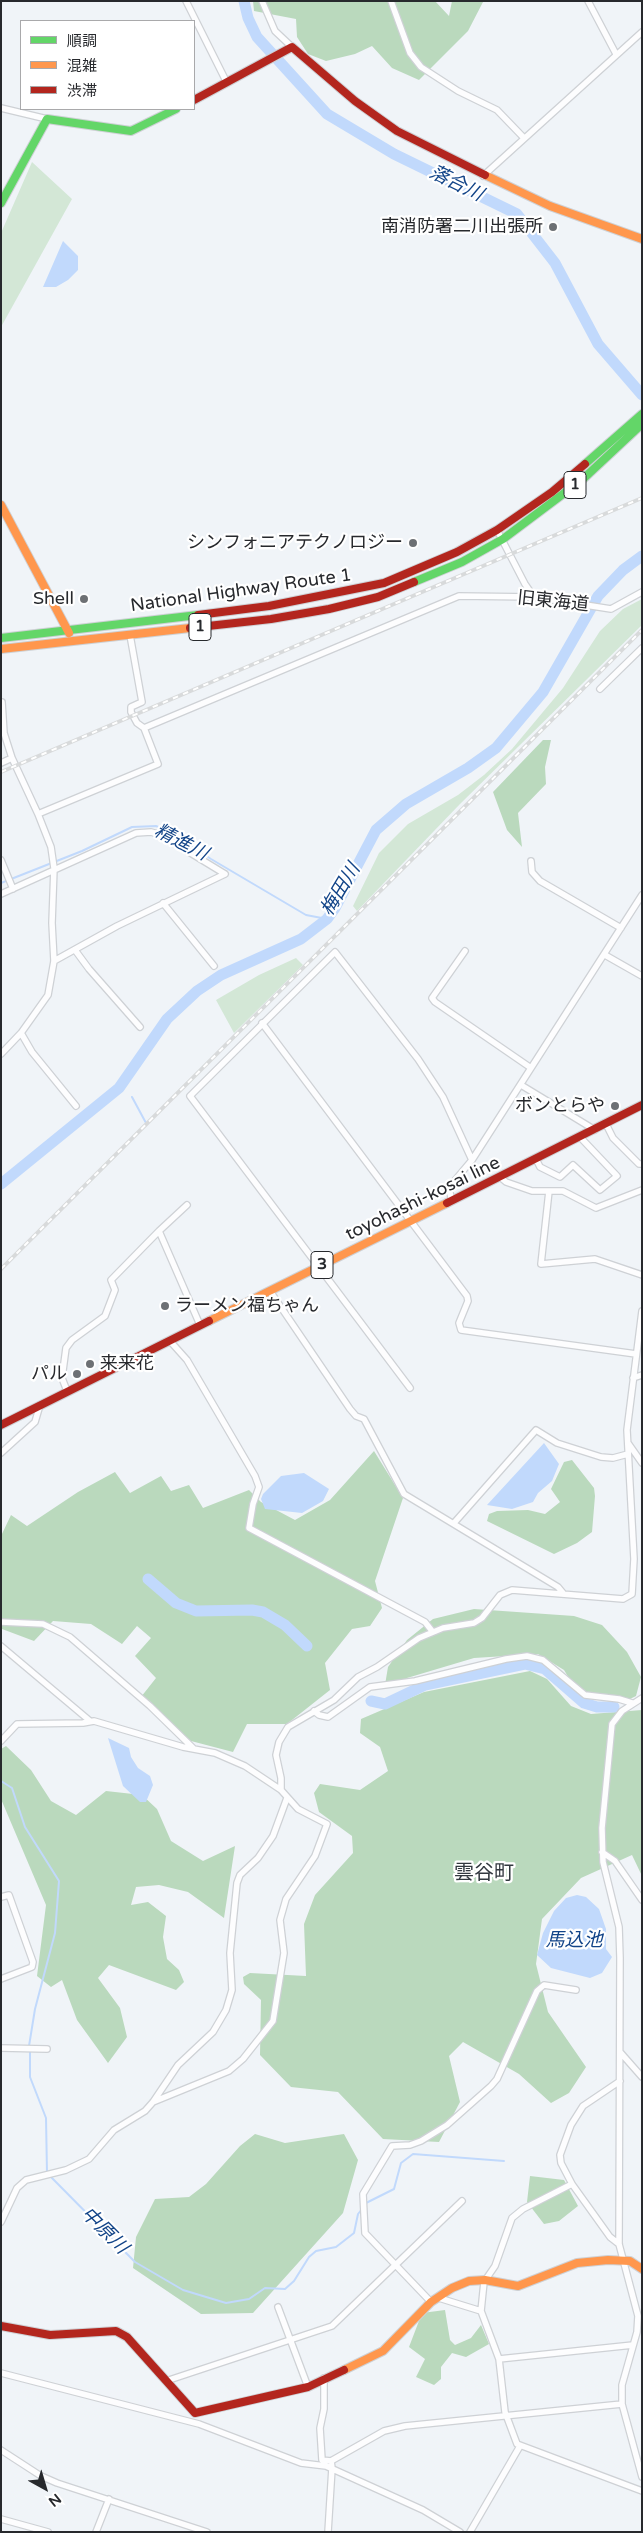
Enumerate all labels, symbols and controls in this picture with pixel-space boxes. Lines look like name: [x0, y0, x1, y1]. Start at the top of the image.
legend: [20, 20, 195, 110]
text: 順調: [67, 32, 97, 50]
text: 混雑: [67, 57, 97, 75]
text: 渋滞: [67, 82, 97, 100]
water label: 落合川: [425, 161, 487, 207]
place label: 南消防署二川出張所: [381, 216, 543, 238]
marker: 南消防署二川出張所: [547, 221, 559, 233]
road number: 1: [564, 472, 586, 498]
place label: シンフォニアテクノロジー: [187, 532, 403, 554]
marker: シンフォニアテクノロジー: [407, 537, 419, 549]
street label: National Highway Route 1: [129, 565, 353, 617]
street label: 旧東海道: [516, 587, 590, 617]
place label: Shell: [33, 588, 74, 610]
marker: Shell: [78, 593, 90, 605]
road number: 1: [189, 614, 211, 640]
water label: 精進川: [150, 820, 212, 866]
water label: 梅田川: [317, 860, 365, 920]
place label: ボンとらや: [515, 1095, 605, 1117]
marker: ボンとらや: [609, 1100, 621, 1112]
street label: toyohashi-kosai line: [342, 1152, 504, 1246]
road number: 3: [311, 1252, 333, 1278]
place label: ラーメン福ちゃん: [175, 1295, 319, 1317]
marker: ラーメン福ちゃん: [159, 1300, 171, 1312]
place label: 来来花: [100, 1353, 154, 1375]
marker: 来来花: [84, 1358, 96, 1370]
place label: パル: [31, 1363, 67, 1385]
marker: パル: [71, 1368, 83, 1380]
district label: 雲谷町: [454, 1862, 514, 1886]
water label: 馬込池: [546, 1930, 602, 1952]
water label: 中原川: [76, 2203, 132, 2259]
north arrow: [20, 2463, 70, 2513]
text: N: [45, 2490, 64, 2510]

